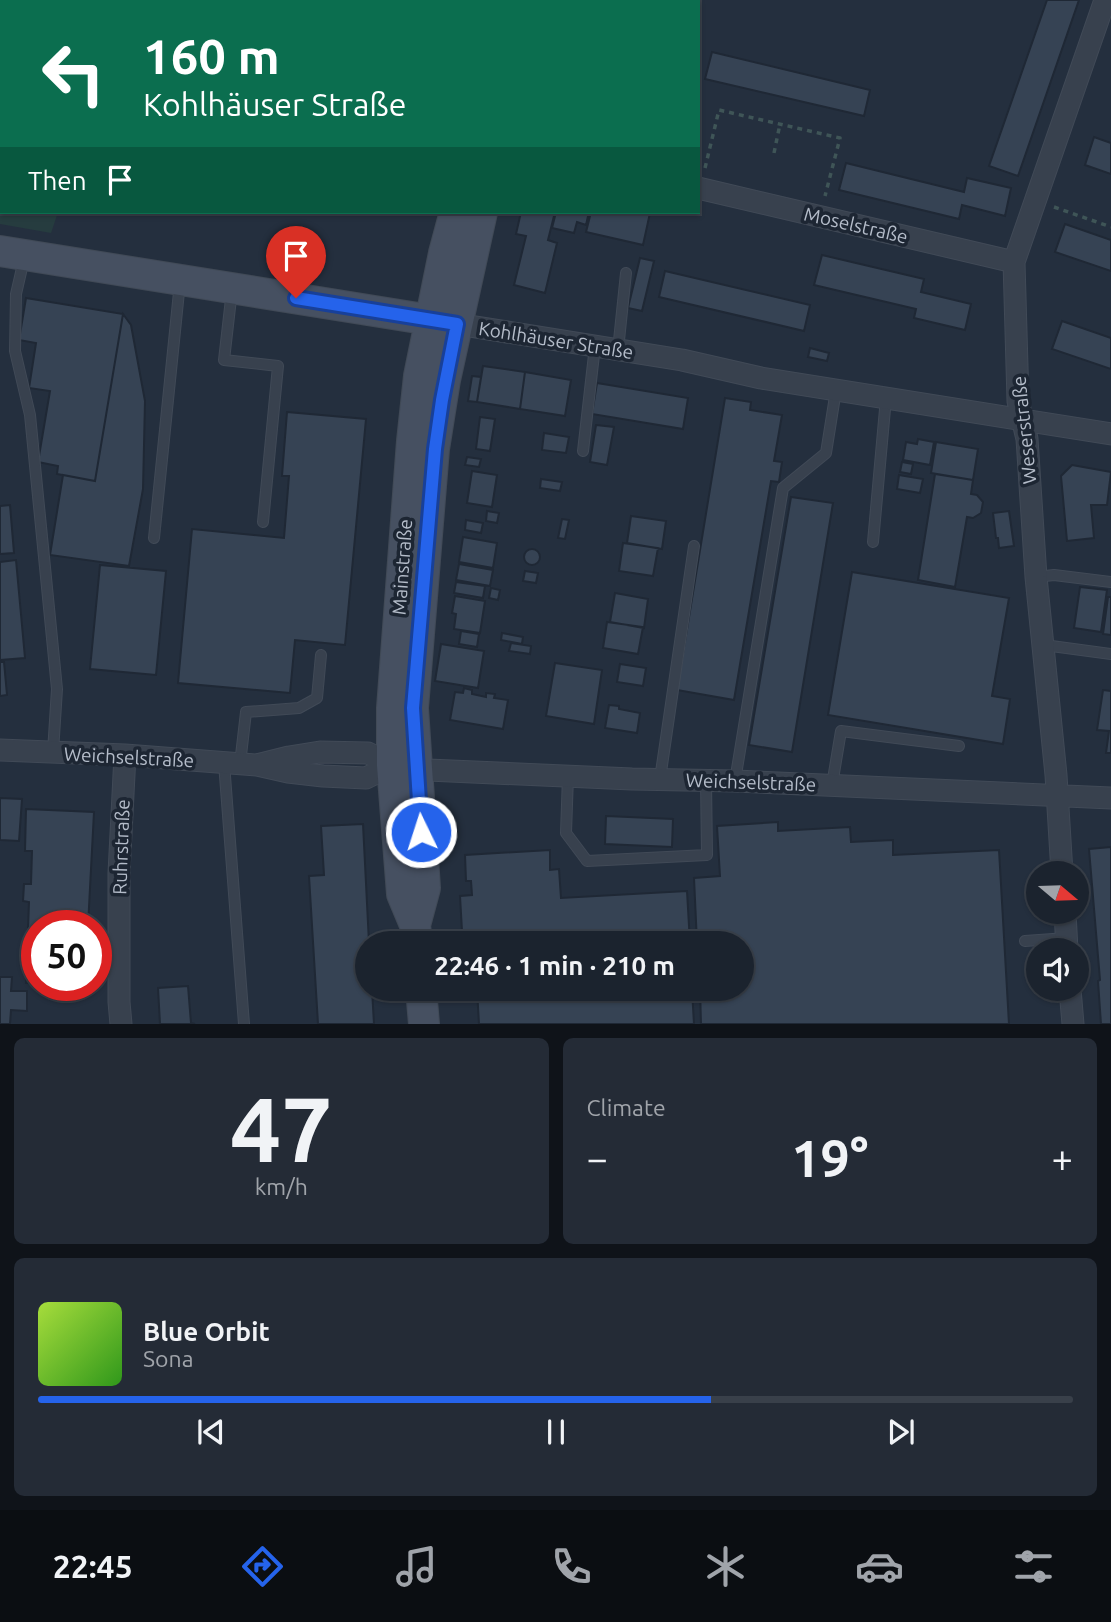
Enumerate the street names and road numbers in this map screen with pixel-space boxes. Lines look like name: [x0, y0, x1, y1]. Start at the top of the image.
street label: Moselstraße: [802, 202, 910, 248]
street label: Kohlhäuser Straße: [477, 317, 635, 363]
street label: Weserstraße: [1007, 375, 1041, 485]
street label: Mainstraße: [388, 518, 416, 616]
street label: Weichselstraße: [63, 743, 195, 771]
street label: Weichselstraße: [685, 769, 817, 795]
street label: Ruhrstraße: [108, 799, 134, 895]

